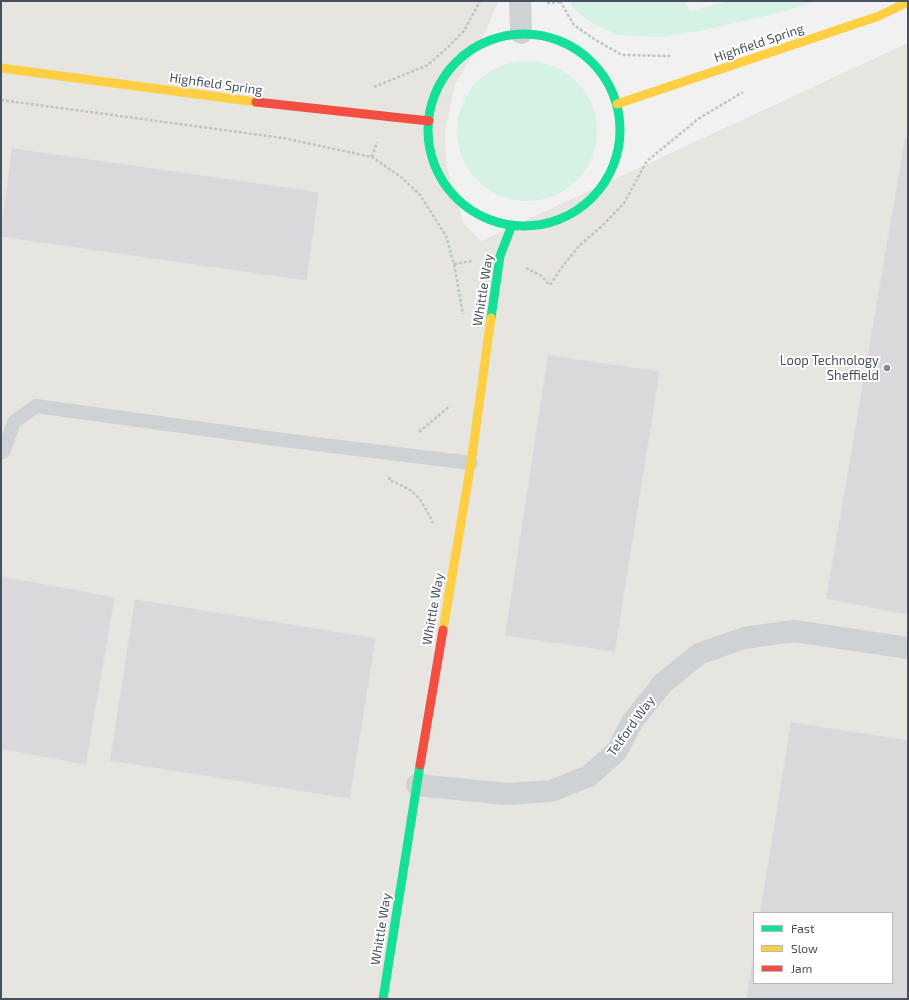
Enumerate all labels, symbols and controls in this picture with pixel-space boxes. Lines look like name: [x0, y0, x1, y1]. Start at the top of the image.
street label: Highfield Spring: [712, 20, 806, 66]
street label: Highfield Spring: [168, 70, 264, 98]
street label: Whittle Way: [470, 253, 496, 327]
place label: Loop Technology Sheffield: [780, 353, 879, 384]
marker: Loop Technology Sheffield: [882, 363, 892, 373]
street label: Whittle Way: [419, 572, 447, 646]
street label: Telford Way: [604, 693, 658, 759]
street label: Whittle Way: [368, 892, 394, 966]
legend: [753, 912, 893, 984]
text: Fast: [791, 921, 814, 935]
text: Slow: [791, 941, 818, 955]
text: Jam: [791, 961, 812, 975]

